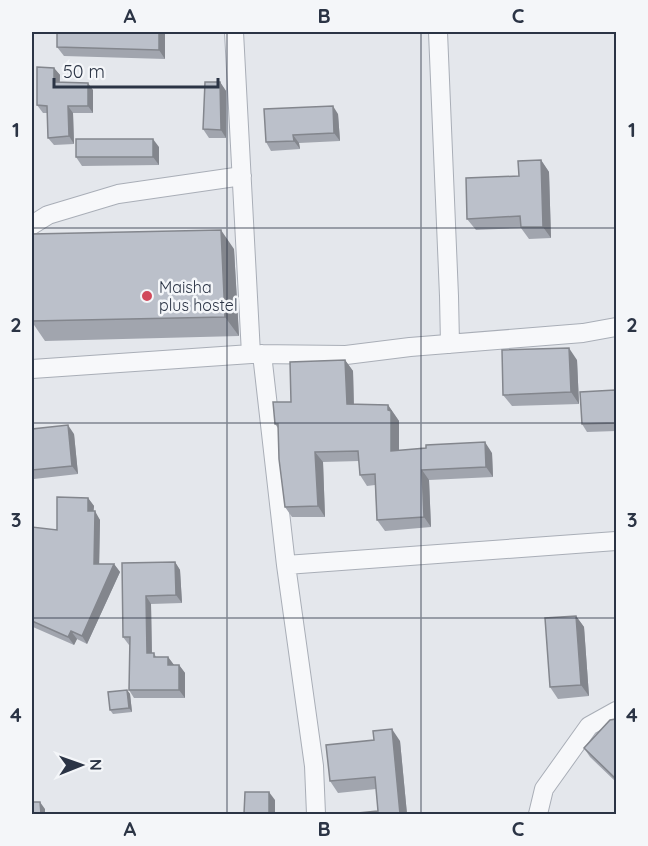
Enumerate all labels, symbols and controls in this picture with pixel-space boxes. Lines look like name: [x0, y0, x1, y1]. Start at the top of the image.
text: A: [124, 3, 137, 28]
text: B: [317, 3, 331, 28]
text: C: [512, 3, 525, 28]
scale bar: [54, 51, 218, 89]
text: 50 m: [63, 60, 105, 83]
text: 1: [12, 117, 20, 142]
text: 1: [628, 117, 636, 142]
place label: Maisha plus hostel: [159, 277, 238, 315]
marker: Maisha plus hostel: [140, 289, 154, 303]
text: 2: [10, 312, 22, 337]
text: 2: [626, 312, 638, 337]
text: 3: [11, 507, 21, 532]
text: 3: [627, 507, 637, 532]
text: 4: [10, 702, 22, 727]
text: 4: [626, 702, 638, 727]
north arrow: [51, 735, 111, 795]
text: N: [86, 759, 106, 771]
text: A: [124, 816, 137, 841]
text: B: [317, 816, 331, 841]
text: C: [512, 816, 525, 841]

